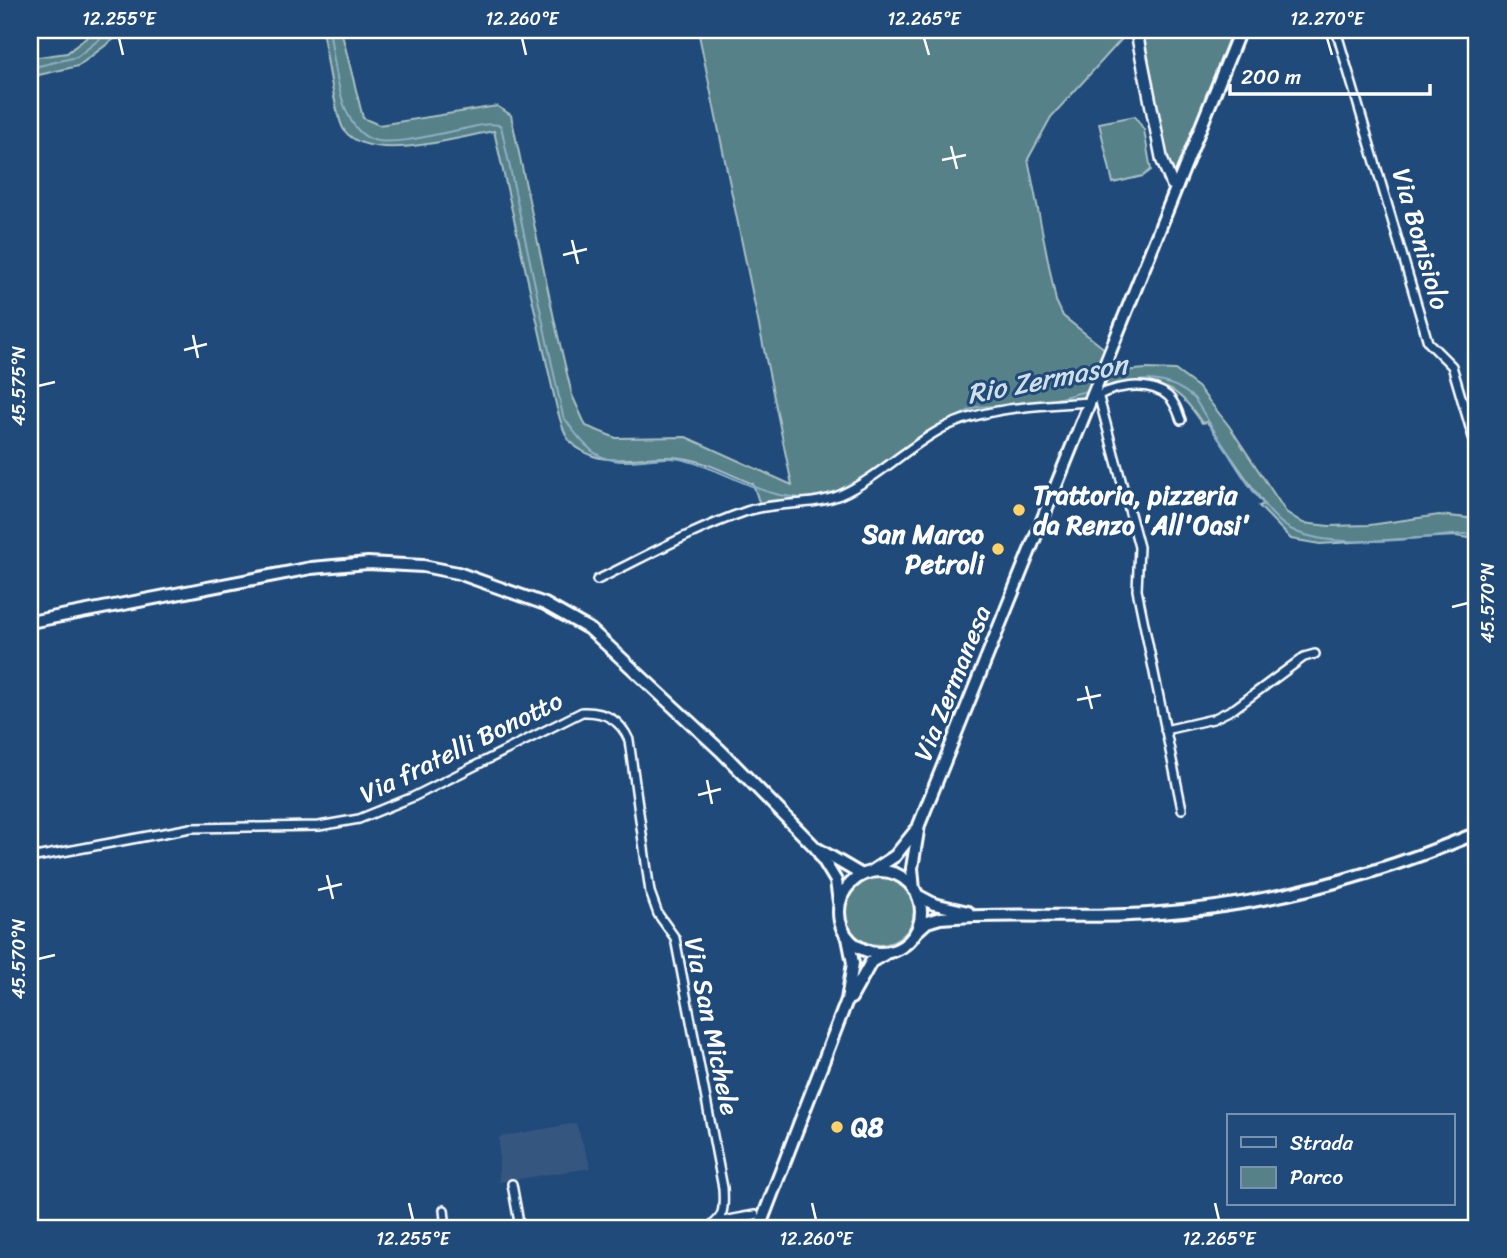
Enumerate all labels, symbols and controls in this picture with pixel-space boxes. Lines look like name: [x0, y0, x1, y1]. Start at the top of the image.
text: 12.255°E: [82, 3, 157, 35]
text: 12.260°E: [485, 3, 560, 35]
text: 12.265°E: [888, 3, 961, 35]
text: 12.270°E: [1290, 3, 1365, 35]
scale bar: [1230, 52, 1430, 96]
text: 200 m: [1241, 58, 1301, 96]
street label: Via Bonisiolo: [1379, 163, 1463, 315]
water label: Rio Zermason: [963, 339, 1134, 419]
text: 45.575°N: [3, 345, 35, 426]
place label: Trattoria, pizzeria da Renzo 'All'Oasi': [1033, 472, 1251, 548]
marker: Trattoria, pizzeria da Renzo 'All'Oasi': [1011, 502, 1027, 518]
place label: San Marco Petroli: [861, 511, 986, 587]
marker: San Marco Petroli: [990, 541, 1006, 557]
text: 45.570°N: [1472, 562, 1504, 643]
street label: Via Zermanesa: [900, 598, 1004, 768]
street label: Via fratelli Bonotto: [351, 678, 571, 816]
text: 45.570°N: [3, 918, 35, 999]
street label: Via San Michele: [671, 933, 753, 1120]
place label: Q8: [851, 1104, 884, 1150]
legend: [1227, 1114, 1454, 1206]
marker: Q8: [829, 1119, 845, 1135]
text: Strada: [1290, 1124, 1354, 1162]
text: Parco: [1290, 1158, 1343, 1196]
text: 12.255°E: [376, 1223, 451, 1255]
text: 12.260°E: [779, 1223, 854, 1255]
text: 12.265°E: [1183, 1223, 1256, 1255]

